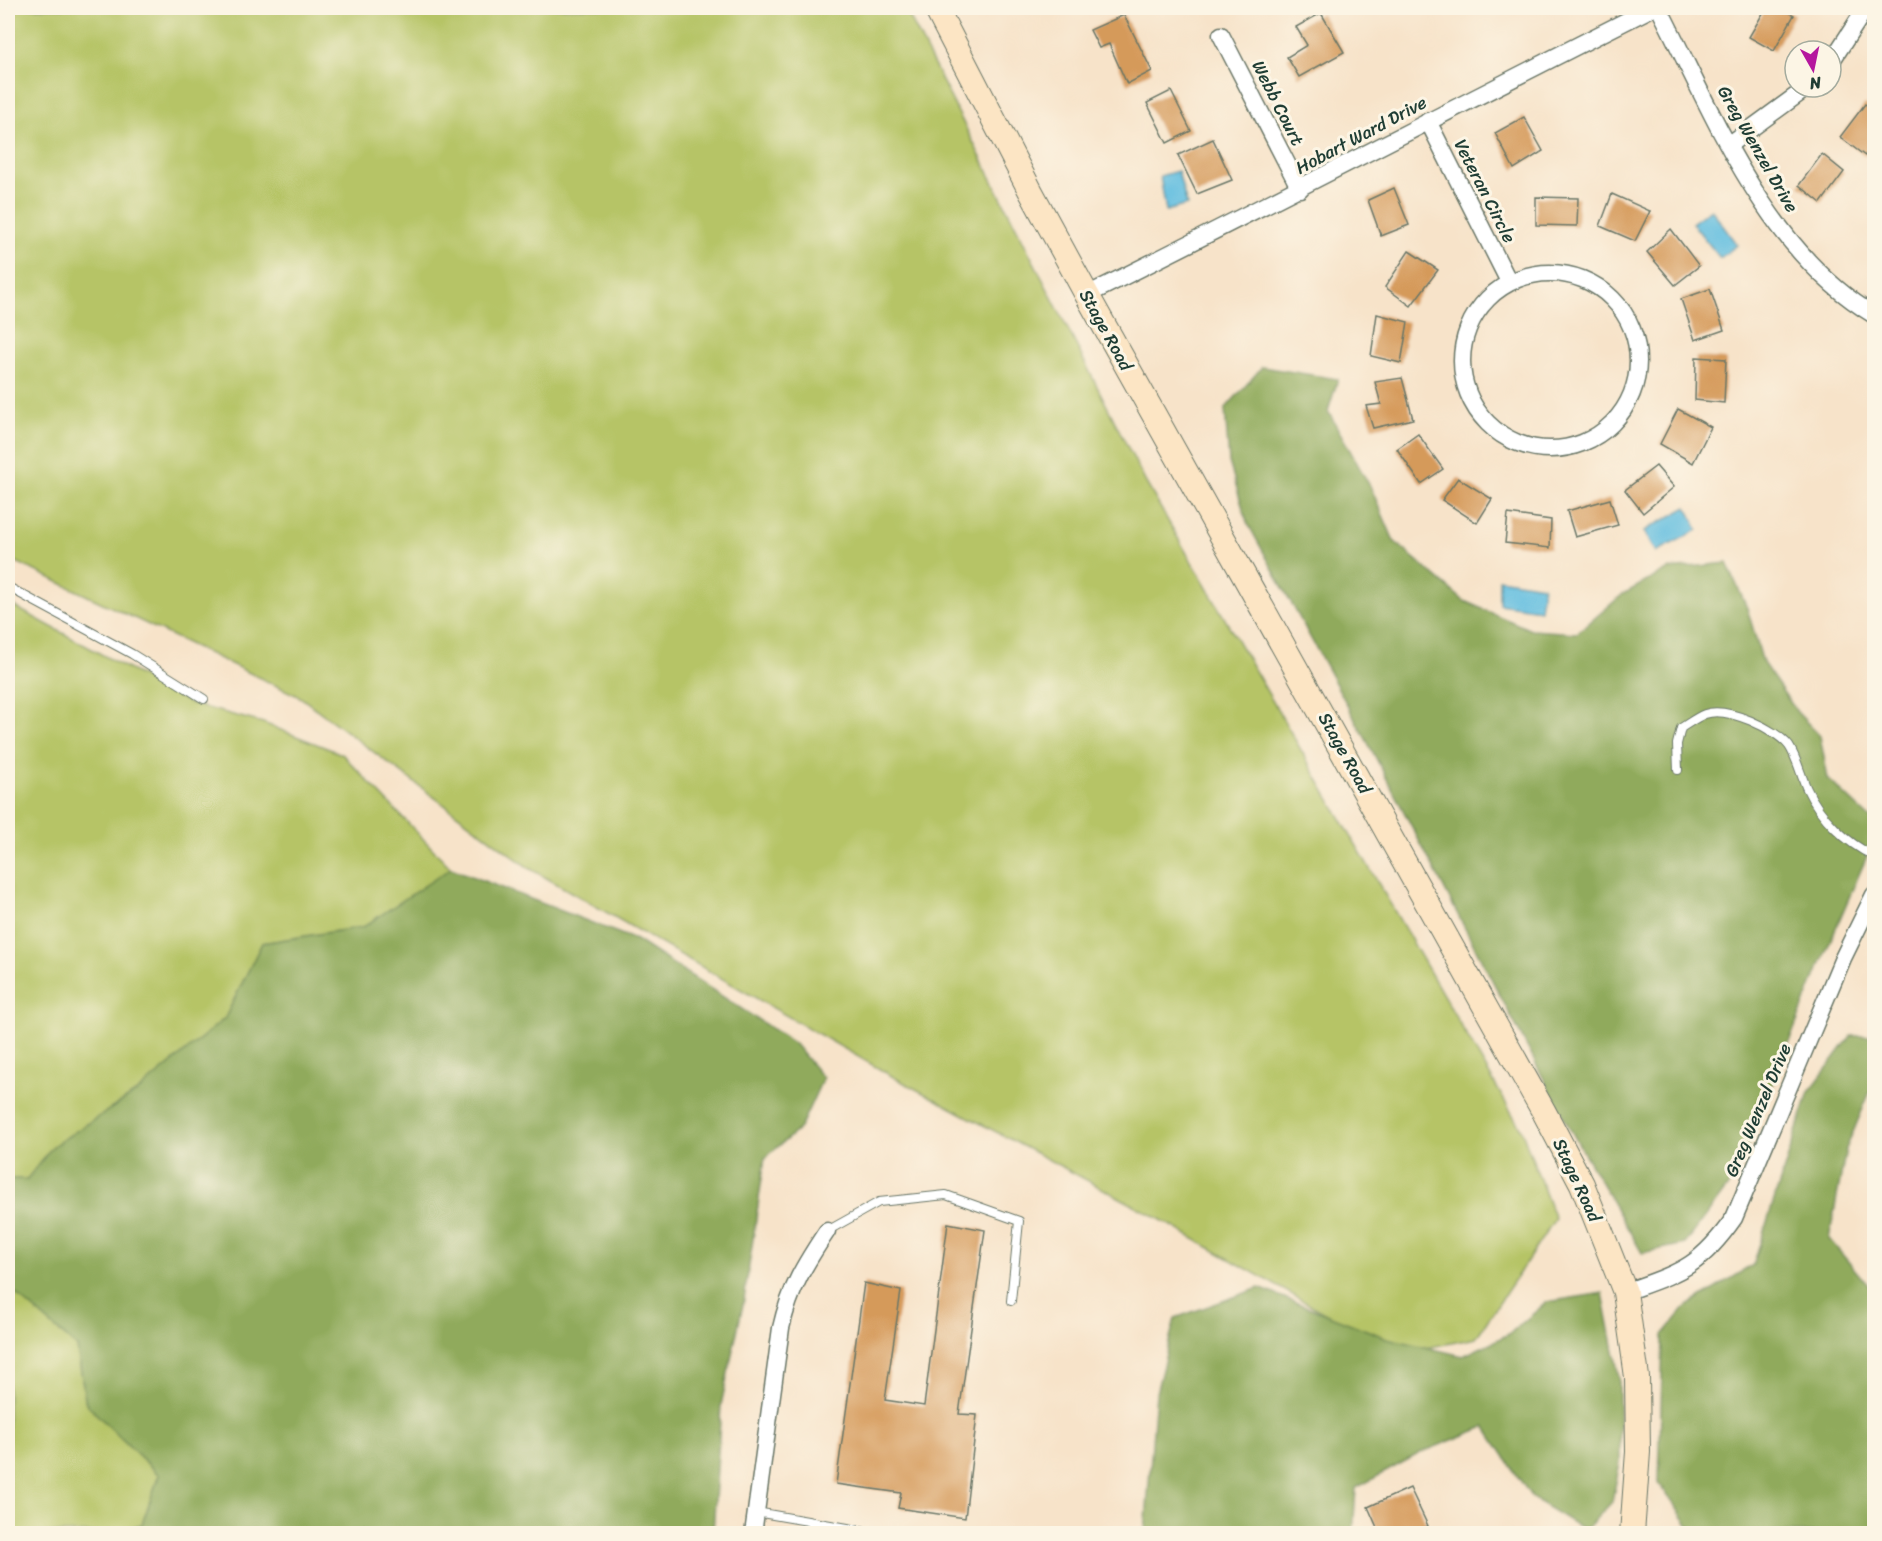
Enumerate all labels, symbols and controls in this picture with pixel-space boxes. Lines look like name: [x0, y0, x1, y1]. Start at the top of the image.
north arrow: [1783, 39, 1843, 99]
street label: Webb Court: [1243, 54, 1313, 152]
text: N: [1807, 68, 1824, 99]
street label: Greg Wenzel Drive: [1709, 79, 1807, 219]
street label: Hobart Ward Drive: [1289, 87, 1433, 183]
street label: Veteran Circle: [1445, 133, 1525, 249]
street label: Stage Road: [1070, 283, 1142, 378]
street label: Stage Road: [1309, 706, 1381, 801]
street label: Greg Wenzel Drive: [1715, 1038, 1801, 1182]
street label: Stage Road: [1544, 1133, 1611, 1229]

